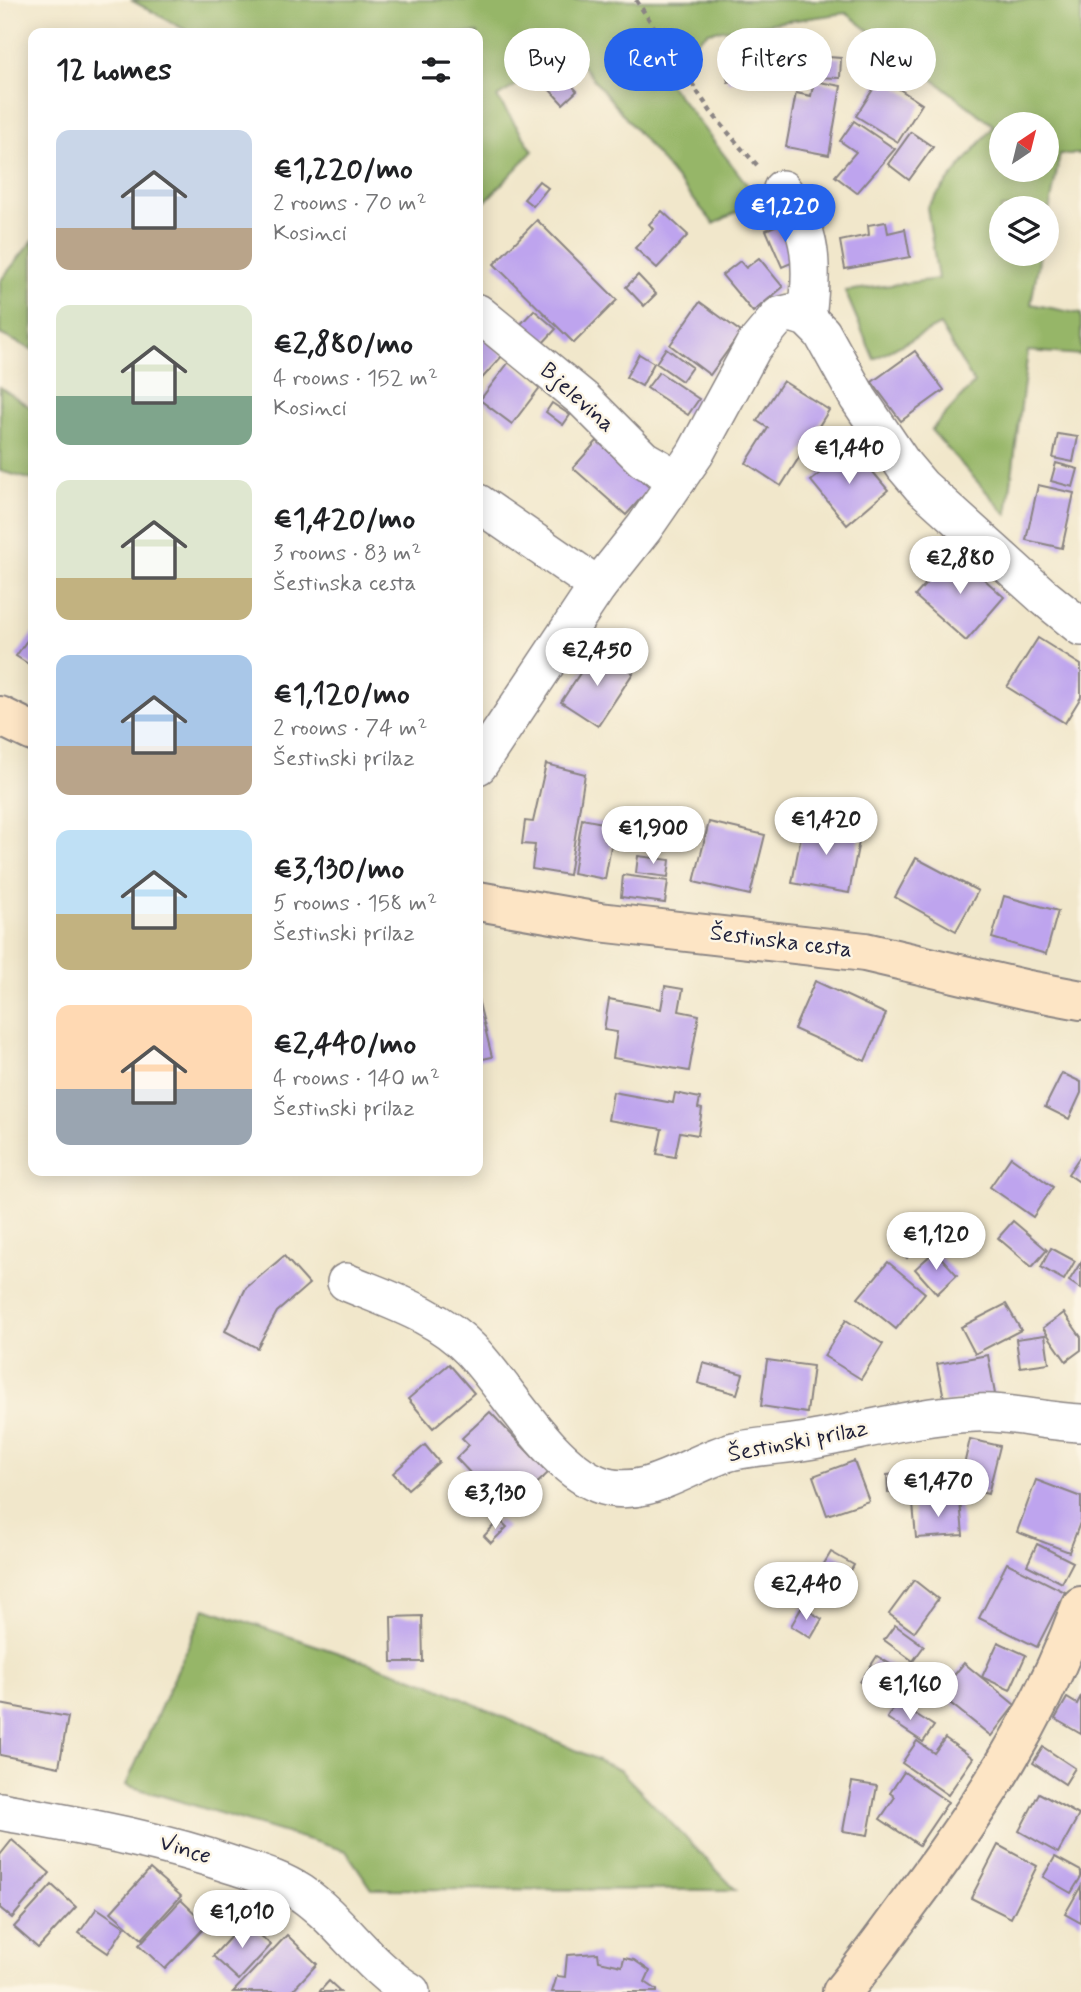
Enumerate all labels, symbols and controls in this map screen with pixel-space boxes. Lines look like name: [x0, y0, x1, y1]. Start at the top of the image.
chip: Buy: [504, 28, 590, 91]
chip: Rent: [604, 28, 703, 91]
chip: Filters: [717, 28, 832, 91]
chip: New: [846, 28, 936, 91]
text: 12 homes: [56, 51, 172, 90]
icon: filters: [417, 51, 455, 89]
north arrow: [989, 112, 1059, 182]
map controls: [989, 112, 1059, 266]
text: €1,220/mo: [273, 150, 413, 189]
icon: home: [112, 158, 196, 242]
pin: €1,220: [728, 184, 842, 244]
text: 2 rooms · 70 m²: [273, 189, 427, 219]
text: €1,220: [750, 192, 820, 222]
button: layers: [989, 196, 1059, 266]
text: Kosinci: [273, 219, 347, 249]
text: €2,880/mo: [273, 325, 413, 364]
icon: home: [112, 333, 196, 417]
street label: Bjelevina: [533, 356, 621, 440]
text: 4 rooms · 152 m²: [273, 364, 438, 394]
text: Kosinci: [273, 394, 347, 424]
pin: €1,440: [792, 426, 906, 486]
text: €1,440: [814, 434, 884, 464]
text: €1,420/mo: [273, 500, 415, 539]
icon: home: [112, 508, 196, 592]
pin: €2,880: [903, 536, 1017, 596]
text: 3 rooms · 83 m²: [273, 539, 421, 569]
text: €2,880: [925, 544, 995, 574]
text: Šestinska cesta: [273, 569, 416, 599]
pin: €2,450: [540, 628, 654, 688]
text: €2,450: [562, 636, 632, 666]
text: €1,120/mo: [273, 675, 410, 714]
icon: home: [112, 683, 196, 767]
text: 2 rooms · 74 m²: [273, 714, 428, 744]
text: Šestinski prilaz: [273, 744, 415, 774]
pin: €1,420: [769, 798, 883, 857]
text: €1,420: [791, 805, 861, 835]
pin: €1,900: [596, 806, 710, 866]
text: €1,900: [618, 814, 688, 844]
text: €3,130/mo: [273, 850, 404, 889]
icon: home: [112, 858, 196, 942]
text: 5 rooms · 158 m²: [273, 889, 437, 919]
street label: Šestinska cesta: [708, 918, 854, 966]
text: Šestinski prilaz: [273, 919, 415, 949]
text: €2,440/mo: [273, 1025, 416, 1064]
icon: home: [112, 1033, 196, 1117]
text: 4 rooms · 140 m²: [273, 1064, 440, 1094]
text: Šestinski prilaz: [273, 1094, 415, 1124]
pin: €1,120: [879, 1212, 993, 1272]
text: €1,120: [903, 1220, 969, 1250]
street label: Šestinski prilaz: [726, 1414, 870, 1470]
pin: €1,470: [881, 1460, 995, 1519]
text: €1,470: [903, 1467, 973, 1497]
pin: €3,130: [438, 1472, 552, 1531]
text: €3,130: [464, 1479, 526, 1509]
pin: €2,440: [749, 1562, 863, 1622]
text: €2,440: [770, 1570, 842, 1600]
pin: €1,160: [853, 1662, 967, 1722]
text: €1,160: [878, 1670, 942, 1700]
street label: Vince: [156, 1828, 214, 1872]
pin: €1,010: [185, 1890, 299, 1950]
text: €1,010: [209, 1898, 275, 1928]

